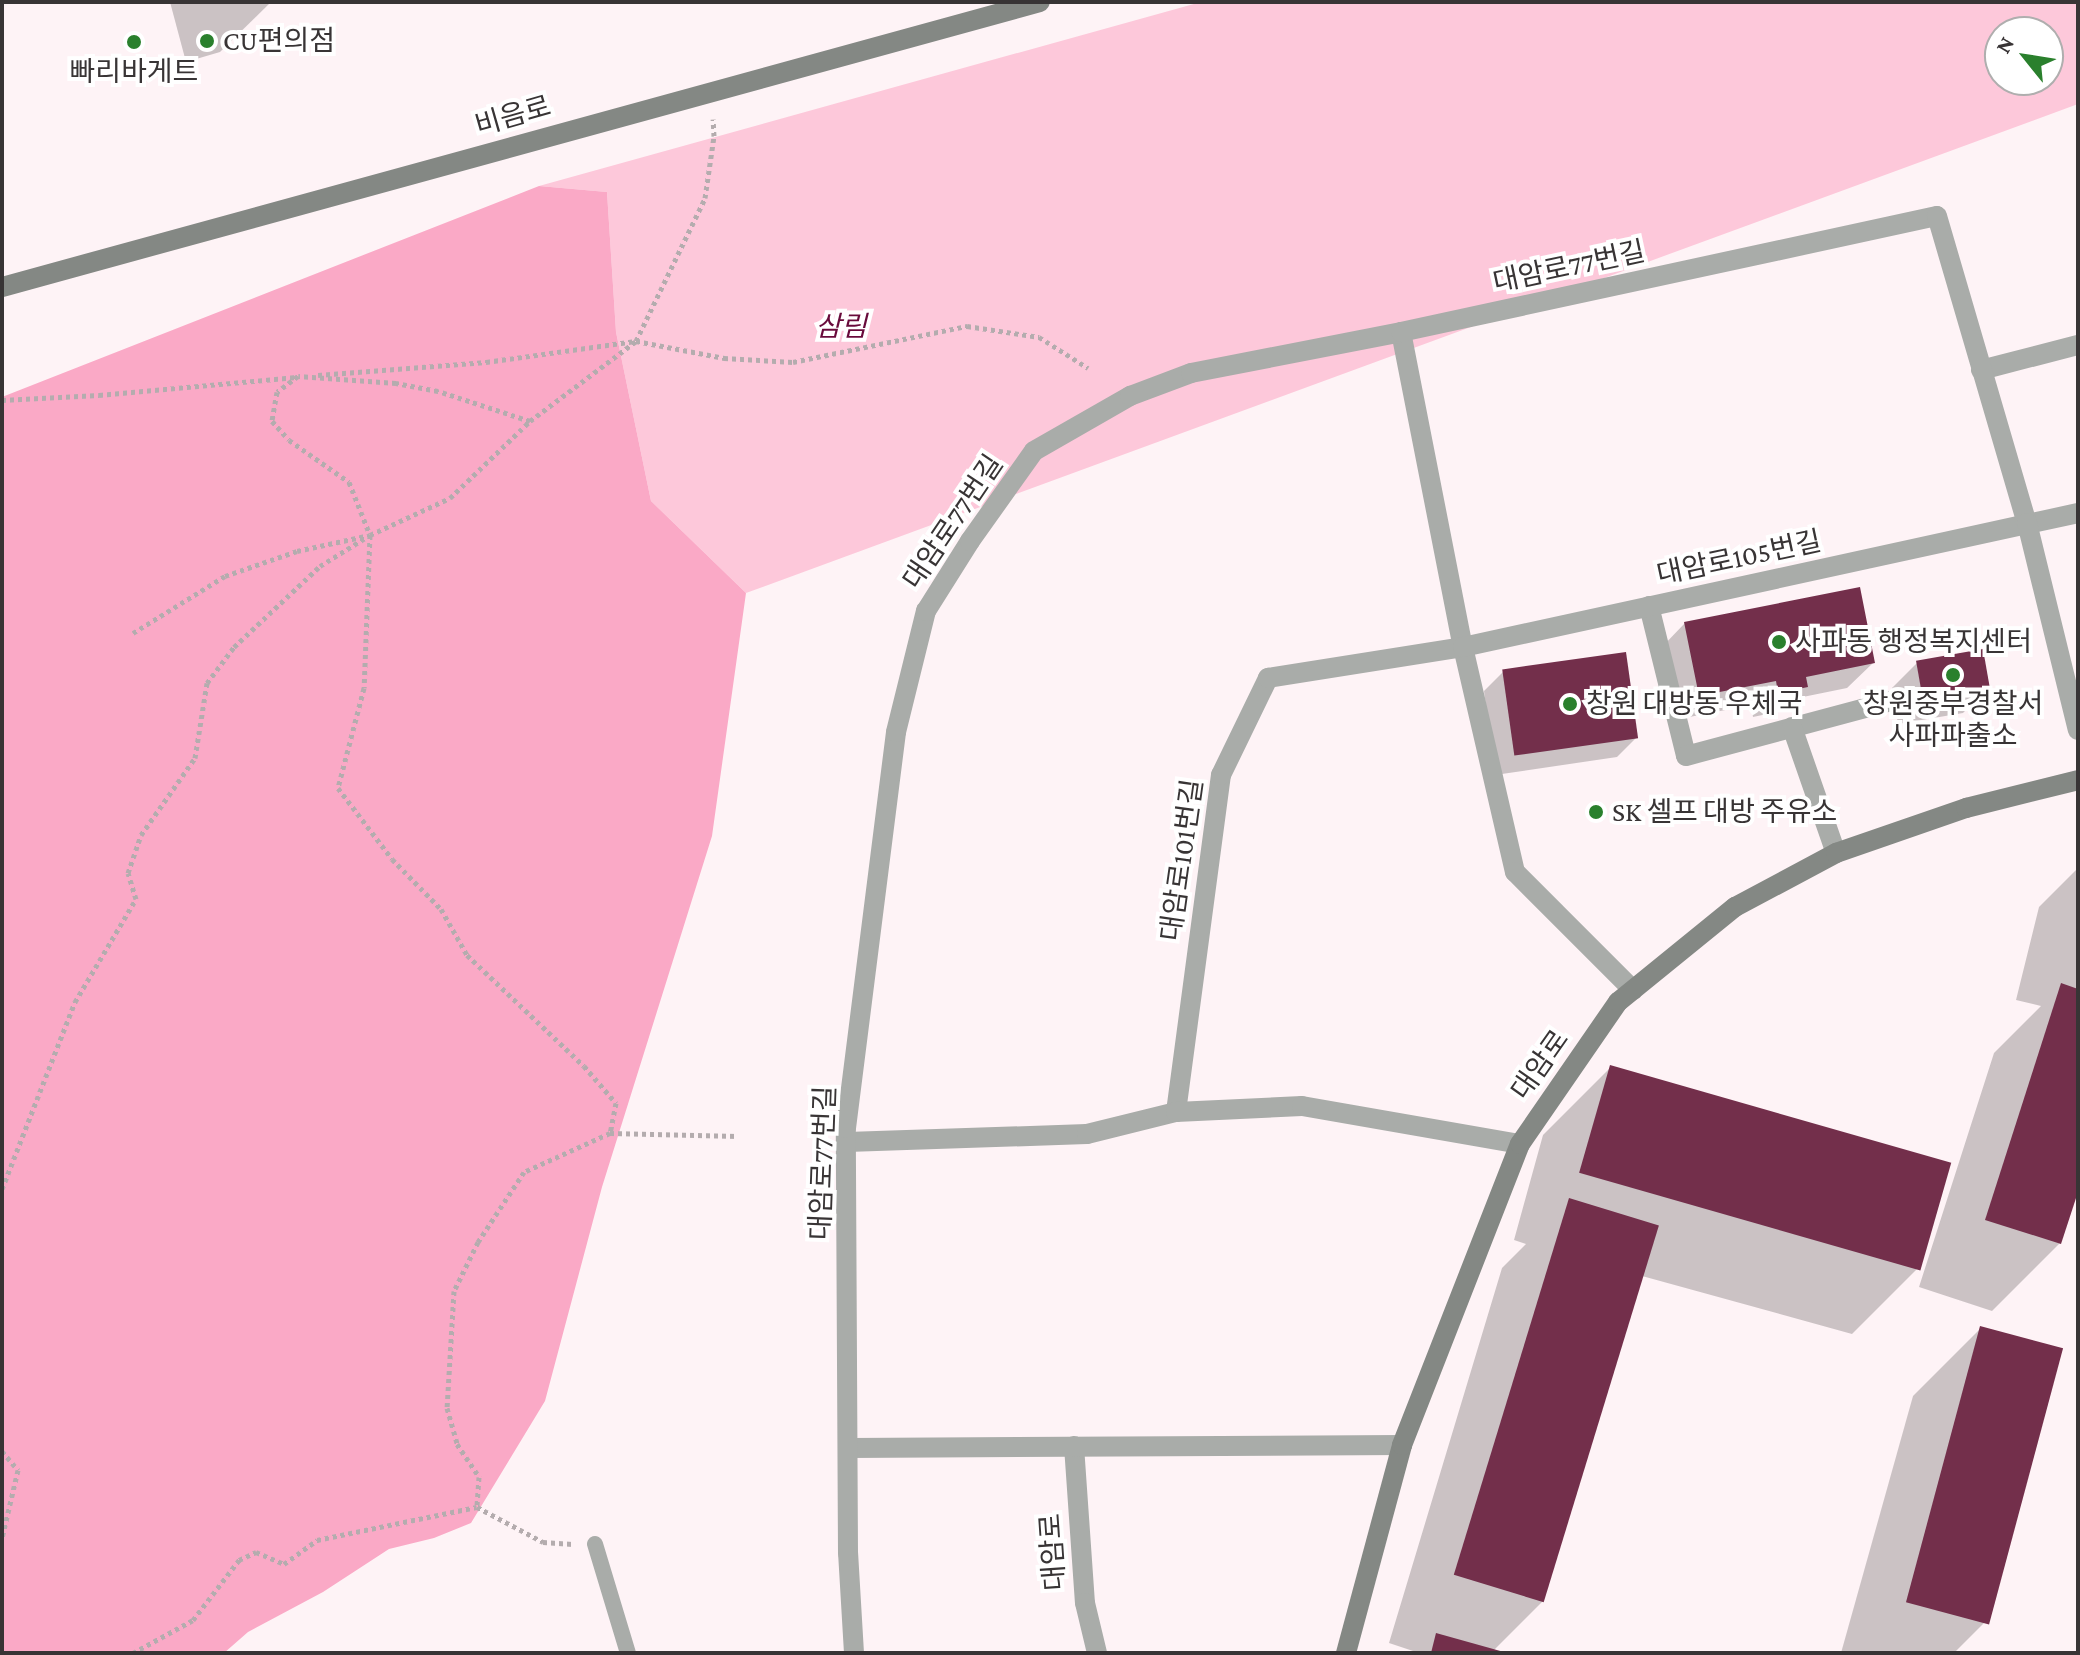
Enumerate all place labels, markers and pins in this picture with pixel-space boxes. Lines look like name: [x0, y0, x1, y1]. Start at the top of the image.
place label: CU편의점: [223, 24, 335, 58]
marker: CU편의점: [198, 32, 216, 50]
marker: 빠리바게트: [125, 33, 143, 51]
place label: 빠리바게트: [70, 55, 198, 89]
place label: 사파동 행정복지센터: [1795, 625, 2032, 659]
marker: 사파동 행정복지센터: [1770, 633, 1788, 651]
marker: 창원중부경찰서 사파파출소: [1944, 666, 1962, 684]
place label: 창원 대방동 우체국: [1586, 687, 1803, 721]
place label: 창원중부경찰서 사파파출소: [1863, 687, 2043, 753]
marker: 창원 대방동 우체국: [1561, 695, 1579, 713]
place label: SK 셀프 대방 주유소: [1612, 795, 1837, 829]
marker: SK 셀프 대방 주유소: [1587, 803, 1605, 821]

